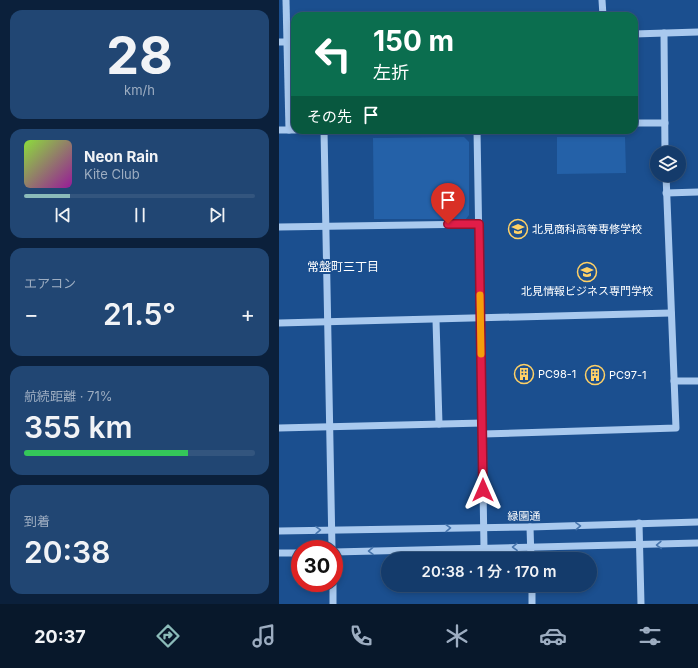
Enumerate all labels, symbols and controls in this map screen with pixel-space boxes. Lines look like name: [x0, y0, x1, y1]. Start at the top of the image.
text: 28: [106, 24, 173, 87]
text: 150 m: [373, 24, 454, 58]
icon: left: [307, 28, 359, 80]
text: 左折: [373, 62, 409, 83]
text: km/h: [124, 82, 155, 98]
icon: arrive: [360, 104, 382, 126]
text: その先: [307, 107, 352, 126]
map controls: [650, 146, 686, 182]
button: layers: [650, 146, 686, 182]
text: Neon Rain: [84, 147, 158, 166]
text: Kite Club: [84, 166, 140, 182]
pin: [431, 183, 465, 224]
icon: arrive: [437, 189, 459, 211]
icon: previous: [52, 204, 74, 226]
icon: pause: [129, 204, 151, 226]
icon: next: [206, 204, 228, 226]
school or university icon: 北見商科高等専修学校: [507, 218, 529, 240]
place label: 北見商科高等専修学校: [532, 222, 642, 236]
district label: 常盤町三丁目: [307, 259, 379, 274]
school or university icon: 北見情報ビジネス専門学校: [576, 261, 598, 283]
text: エアコン: [24, 275, 76, 291]
place label: 北見情報ビジネス専門学校: [521, 284, 653, 298]
text: 21.5°: [103, 296, 176, 332]
text: −: [24, 301, 39, 327]
text: +: [240, 301, 255, 327]
building icon: PC98-1: [513, 363, 535, 385]
building icon: PC97-1: [584, 364, 606, 386]
place label: PC98-1: [538, 367, 576, 381]
place label: PC97-1: [609, 368, 646, 382]
text: 航続距離 · 71%: [24, 388, 112, 404]
text: 355 km: [24, 409, 132, 445]
position arrow: [462, 469, 504, 511]
street label: 緑園通: [507, 509, 541, 523]
text: 到着: [24, 513, 50, 529]
one-way arrow: [575, 521, 581, 530]
one-way arrow: [445, 524, 451, 532]
one-way arrow: [315, 526, 321, 534]
text: 20:38: [24, 534, 110, 570]
speed limit sign: 30: [291, 540, 343, 592]
one-way arrow: [656, 540, 662, 549]
one-way arrow: [512, 543, 518, 551]
one-way arrow: [368, 547, 374, 555]
text: 20:38 · 1 分 · 170 m: [422, 562, 556, 581]
icon: directions: [154, 622, 182, 650]
icon: music: [250, 622, 278, 650]
icon: phone: [347, 622, 375, 650]
icon: climate: [443, 622, 471, 650]
icon: car: [539, 622, 567, 650]
icon: filters: [636, 622, 664, 650]
text: 20:37: [34, 626, 86, 647]

